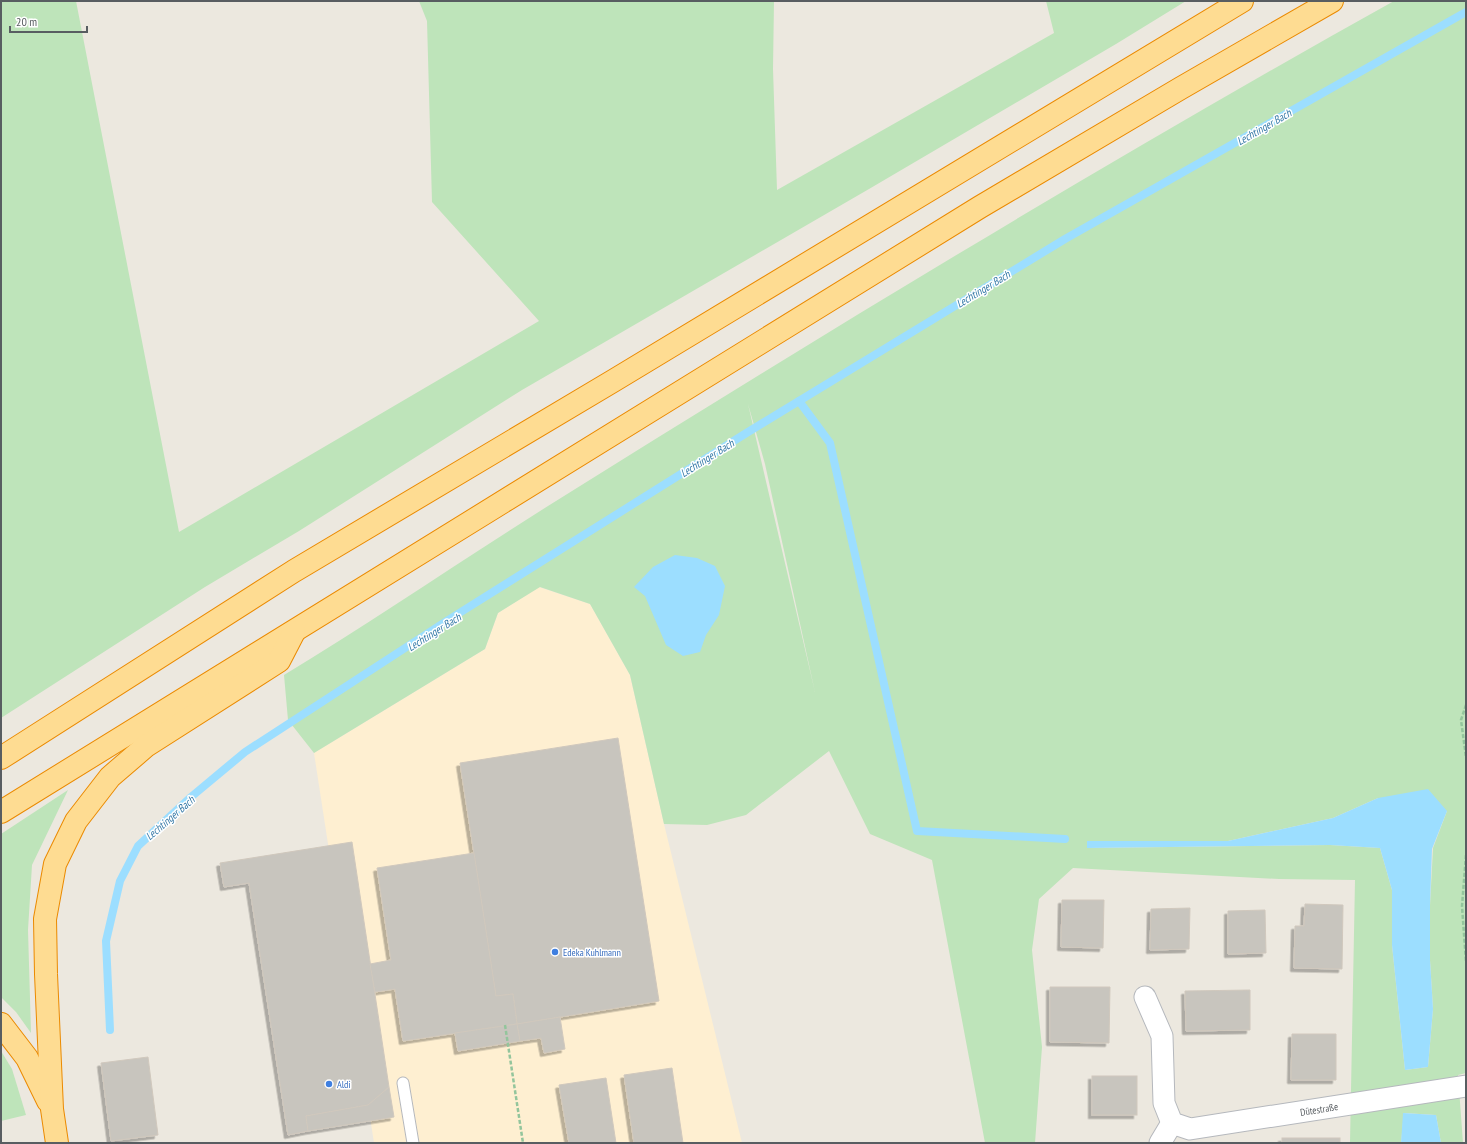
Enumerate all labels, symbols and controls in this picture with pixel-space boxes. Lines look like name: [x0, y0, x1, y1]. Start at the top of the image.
scale bar: [10, 8, 87, 34]
text: 20 m: [16, 14, 37, 29]
water label: Lechtinger Bach: [1234, 105, 1295, 148]
water label: Lechtinger Bach: [953, 267, 1014, 311]
water label: Lechtinger Bach: [678, 435, 737, 480]
water label: Lechtinger Bach: [405, 609, 464, 654]
water label: Lechtinger Bach: [143, 792, 198, 843]
place label: Edeka Kuhlmann: [563, 946, 621, 959]
marker: Edeka Kuhlmann: [550, 947, 560, 957]
place label: Aldi: [337, 1078, 351, 1091]
marker: Aldi: [324, 1079, 334, 1089]
street label: Dütestraße: [1299, 1100, 1339, 1119]

